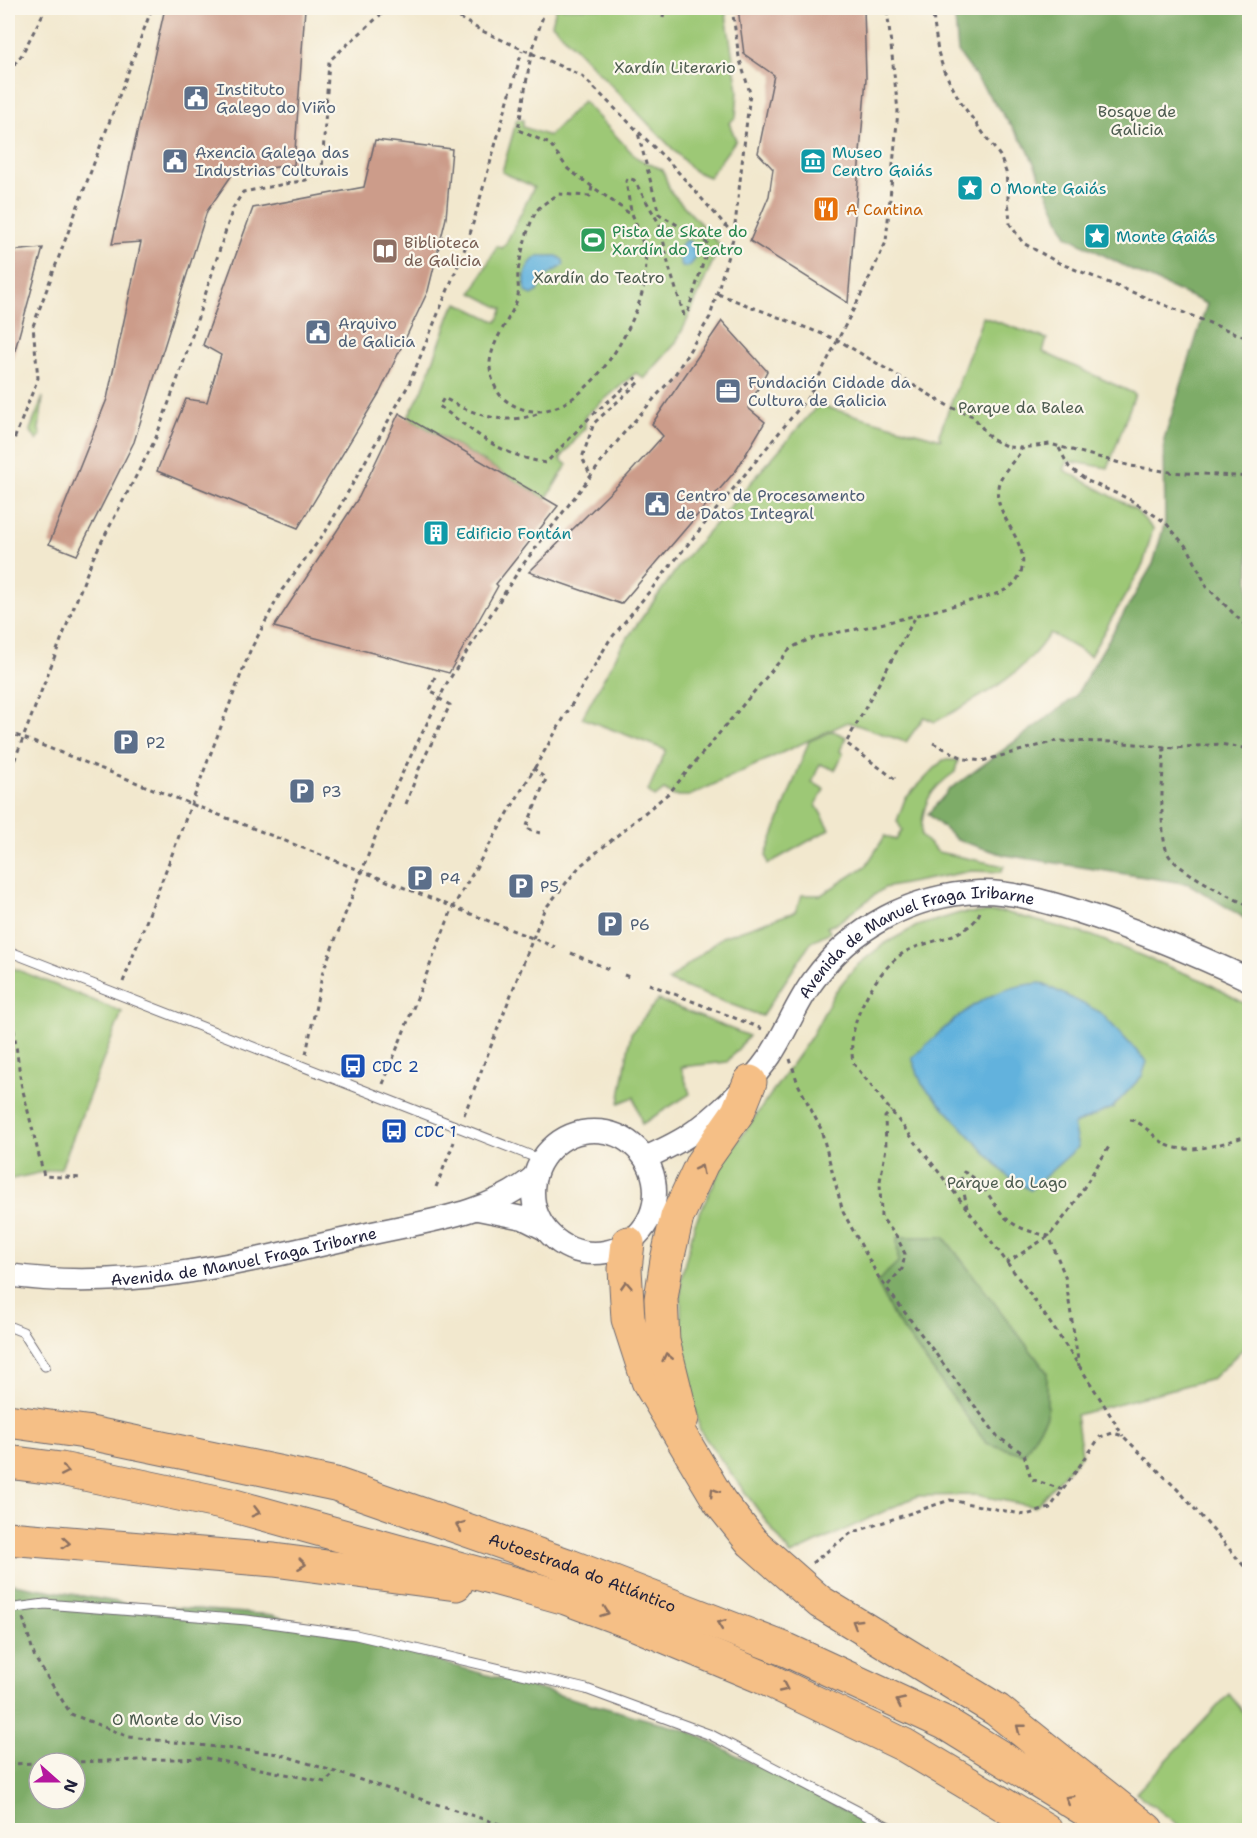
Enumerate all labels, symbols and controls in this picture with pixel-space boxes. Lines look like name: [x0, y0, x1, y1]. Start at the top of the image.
park label: Xardín Literario: [614, 57, 736, 78]
place label: Instituto Galego do Viño: [216, 79, 336, 118]
public building icon: Instituto Galego do Viño: [181, 83, 211, 113]
park label: Bosque de Galicia: [1098, 101, 1176, 140]
place label: Axencia Galega das Industrias Culturais: [195, 142, 349, 181]
place label: Museo Centro Gaiás: [832, 142, 933, 181]
public building icon: Axencia Galega das Industrias Culturais: [160, 146, 190, 176]
museum icon: Museo Centro Gaiás: [798, 146, 828, 176]
place icon: O Monte Gaiás: [955, 173, 985, 203]
place label: O Monte Gaiás: [990, 178, 1107, 199]
restaurant icon: A Cantina: [811, 194, 841, 224]
place label: A Cantina: [846, 199, 923, 220]
place label: Pista de Skate do Xardín do Teatro: [612, 221, 748, 260]
place icon: Monte Gaiás: [1082, 221, 1112, 251]
sports icon: Pista de Skate do Xardín do Teatro: [578, 225, 608, 255]
place label: Monte Gaiás: [1116, 226, 1216, 247]
place label: Biblioteca de Galicia: [404, 232, 481, 271]
library icon: Biblioteca de Galicia: [370, 236, 400, 266]
park label: Xardín do Teatro: [533, 267, 665, 288]
place label: Arquivo de Galicia: [338, 313, 415, 352]
public building icon: Arquivo de Galicia: [303, 317, 333, 347]
place label: Fundación Cidade da Cultura de Galicia: [748, 372, 911, 411]
office icon: Fundación Cidade da Cultura de Galicia: [713, 376, 743, 406]
park label: Parque da Balea: [958, 397, 1084, 418]
place label: Centro de Procesamento de Datos Integral: [676, 485, 865, 524]
public building icon: Centro de Procesamento de Datos Integral: [642, 489, 672, 519]
building icon: Edificio Fontán: [421, 518, 451, 548]
place label: Edificio Fontán: [456, 523, 572, 544]
parking icon: P2: [111, 727, 141, 757]
place label: P2: [146, 732, 166, 753]
parking icon: P3: [287, 776, 317, 806]
place label: P3: [322, 781, 342, 802]
parking icon: P4: [405, 863, 435, 893]
place label: P4: [440, 868, 461, 889]
parking icon: P5: [506, 871, 536, 901]
place label: P5: [540, 876, 559, 897]
street label: Avenida de Manuel Fraga Iribarne: [794, 882, 1037, 1003]
parking icon: P6: [595, 909, 625, 939]
place label: P6: [630, 914, 650, 935]
bus stop icon: CDC 2: [338, 1051, 368, 1081]
place label: CDC 2: [372, 1056, 419, 1077]
bus stop icon: CDC 1: [379, 1116, 409, 1146]
place label: CDC 1: [414, 1121, 456, 1142]
one-way arrow: [693, 1165, 704, 1176]
park label: Parque do Lago: [947, 1172, 1067, 1193]
street label: Avenida de Manuel Fraga Iribarne: [110, 1222, 379, 1291]
one-way arrow: [619, 1281, 632, 1290]
one-way arrow: [662, 1352, 675, 1362]
one-way arrow: [61, 1464, 70, 1476]
one-way arrow: [710, 1488, 721, 1499]
one-way arrow: [250, 1505, 261, 1517]
one-way arrow: [455, 1521, 466, 1534]
street label: Autoestrada do Atlántico: [486, 1529, 679, 1617]
one-way arrow: [61, 1536, 70, 1549]
one-way arrow: [297, 1557, 306, 1569]
one-way arrow: [599, 1605, 609, 1618]
one-way arrow: [716, 1619, 727, 1631]
one-way arrow: [852, 1619, 862, 1631]
one-way arrow: [778, 1680, 789, 1692]
one-way arrow: [895, 1697, 906, 1709]
park label: O Monte do Viso: [112, 1709, 242, 1730]
one-way arrow: [1016, 1724, 1027, 1735]
north arrow: [27, 1751, 87, 1811]
text: N: [58, 1777, 83, 1796]
one-way arrow: [1065, 1794, 1075, 1806]

